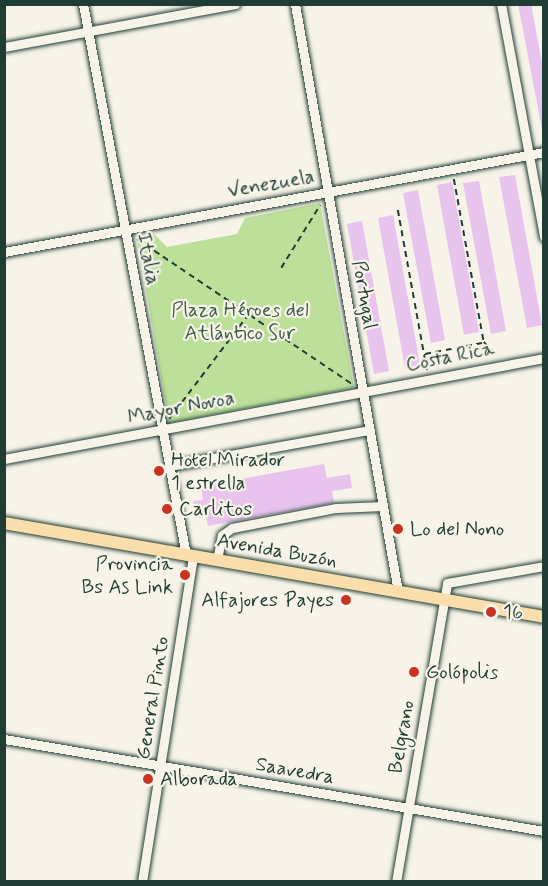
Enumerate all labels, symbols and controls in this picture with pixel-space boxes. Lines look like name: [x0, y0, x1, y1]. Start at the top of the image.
street label: Venezuela: [226, 165, 316, 203]
street label: Italia: [131, 231, 165, 287]
street label: Portugal: [346, 259, 382, 331]
park label: Plaza Héroes del Atlántico Sur: [171, 298, 309, 345]
street label: Costa Rica: [405, 337, 495, 377]
street label: Mayor Novoa: [126, 386, 236, 430]
place label: Hotel Mirador 1 estrella: [171, 448, 283, 495]
marker: Hotel Mirador 1 estrella: [152, 464, 166, 478]
place label: Carlitos: [179, 497, 252, 521]
marker: Carlitos: [160, 502, 174, 516]
place label: Lo del Nono: [410, 517, 506, 541]
marker: Lo del Nono: [391, 522, 405, 536]
street label: Avenida Buzón: [214, 528, 340, 574]
place label: Provincia Bs As Link: [81, 552, 173, 599]
marker: Provincia Bs As Link: [178, 568, 192, 582]
place label: Alfajores Payes: [203, 588, 334, 612]
marker: Alfajores Payes: [339, 593, 353, 607]
place label: 16: [503, 600, 523, 624]
marker: 16: [484, 605, 498, 619]
street label: General Pinto: [132, 638, 174, 758]
place label: Golópolis: [426, 660, 498, 684]
marker: Golópolis: [407, 665, 421, 679]
street label: Belgrano: [384, 699, 420, 775]
street label: Saavedra: [254, 752, 336, 790]
place label: Alborada: [160, 767, 237, 791]
marker: Alborada: [141, 772, 155, 786]

